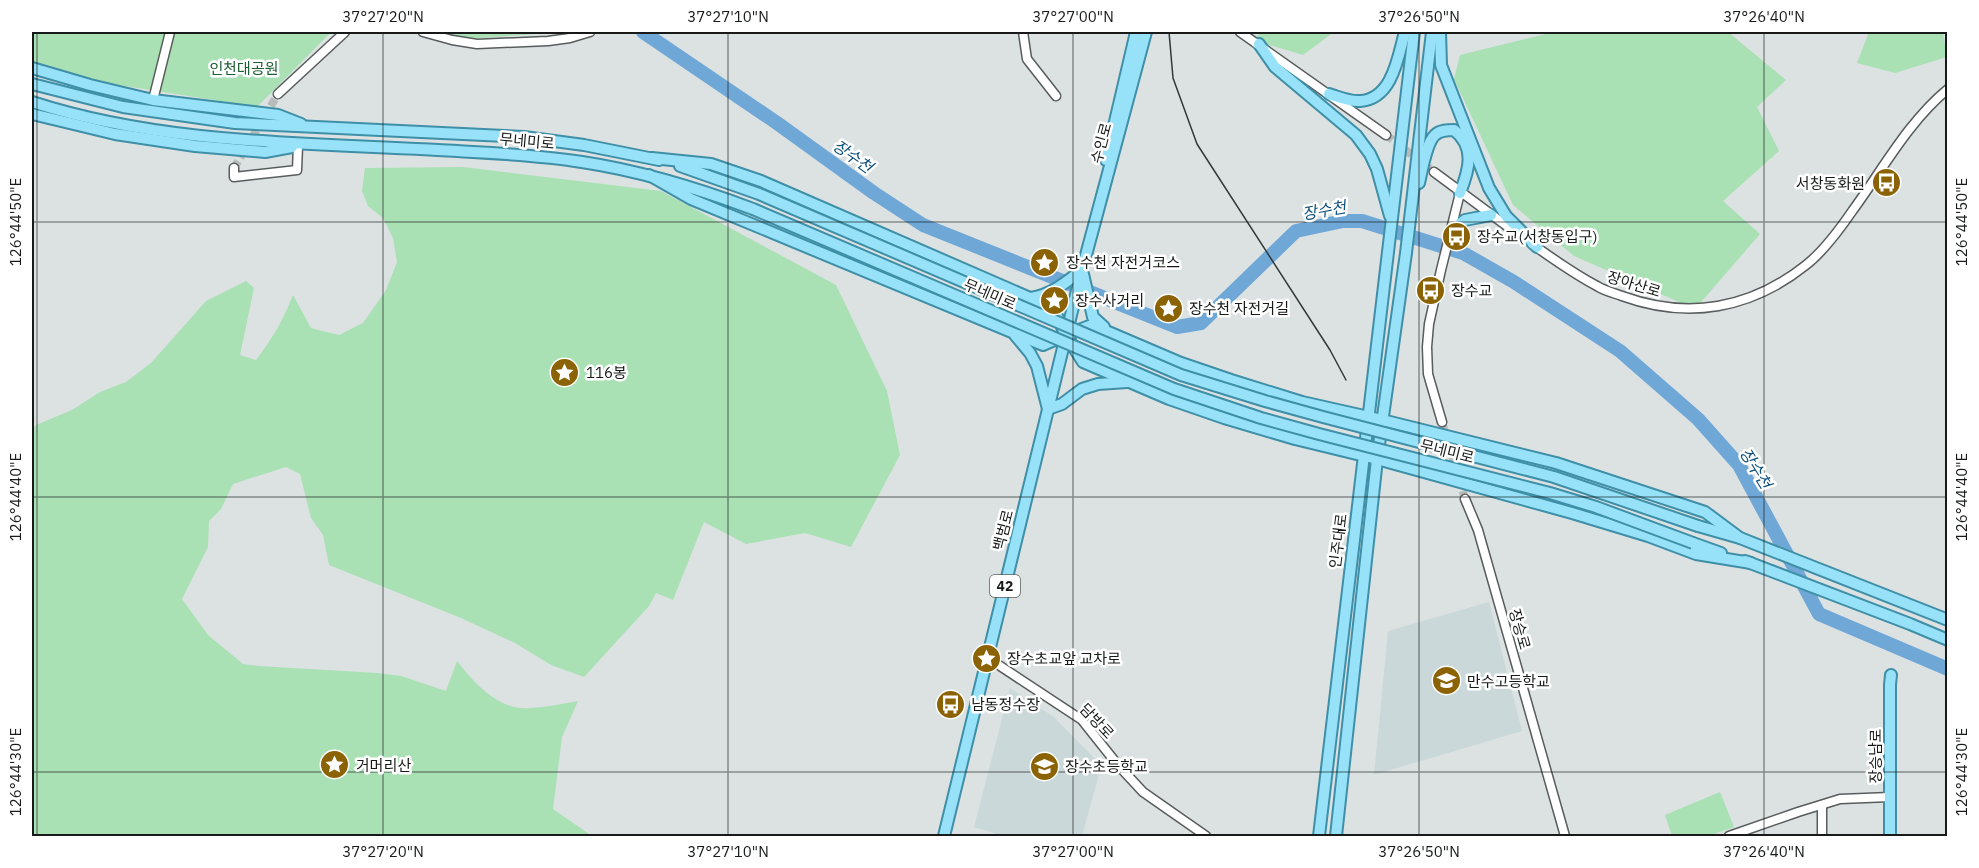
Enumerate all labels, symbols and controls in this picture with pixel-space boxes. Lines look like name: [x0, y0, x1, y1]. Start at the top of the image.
text: 37°27'20"N: [342, 7, 424, 26]
text: 37°27'10"N: [687, 7, 769, 26]
text: 37°27'00"N: [1032, 7, 1114, 26]
text: 37°26'50"N: [1378, 7, 1460, 26]
text: 37°26'40"N: [1723, 7, 1805, 26]
park label: 인천대공원: [209, 59, 279, 78]
street label: 수인로: [1086, 121, 1116, 165]
street label: 무네미로: [499, 129, 555, 153]
water label: 장수천: [829, 135, 879, 178]
bus stop icon: 서창동화원: [1870, 167, 1902, 199]
place label: 서창동화원: [1796, 174, 1865, 193]
text: 126°44'50"E: [6, 178, 25, 266]
text: 126°44'50"E: [1952, 178, 1971, 266]
water label: 장수천: [1301, 196, 1350, 224]
bus stop icon: 장수교(서창동입구): [1440, 220, 1472, 252]
place label: 장수교(서창동입구): [1477, 227, 1597, 246]
place icon: 장수천 자전거코스: [1029, 246, 1061, 278]
place label: 장수천 자전거코스: [1066, 253, 1180, 272]
street label: 장아산로: [1605, 267, 1663, 301]
street label: 무네미로: [961, 274, 1019, 314]
bus stop icon: 장수교: [1414, 274, 1446, 306]
place label: 장수교: [1451, 281, 1492, 300]
place icon: 장수사거리: [1038, 284, 1070, 316]
place label: 장수사거리: [1075, 291, 1144, 310]
place icon: 장수천 자전거길: [1152, 292, 1184, 324]
place label: 장수천 자전거길: [1189, 299, 1289, 318]
place icon: 116봉: [549, 356, 581, 388]
place label: 116봉: [586, 363, 627, 382]
street label: 무네미로: [1418, 435, 1476, 467]
water label: 장수천: [1736, 444, 1777, 494]
text: 126°44'40"E: [6, 453, 25, 541]
text: 126°44'40"E: [1952, 453, 1971, 541]
street label: 백범로: [989, 508, 1017, 552]
street label: 인주대로: [1325, 512, 1351, 570]
road number: 42: [990, 575, 1020, 597]
street label: 장승로: [1505, 606, 1535, 652]
place icon: 장수초교앞 교차로: [970, 642, 1002, 674]
place label: 장수초교앞 교차로: [1007, 649, 1121, 668]
school or university icon: 만수고등학교: [1430, 665, 1462, 697]
place label: 만수고등학교: [1467, 672, 1550, 691]
bus stop icon: 남동정수장: [934, 688, 966, 720]
place label: 남동정수장: [971, 695, 1040, 714]
street label: 담방로: [1076, 699, 1118, 743]
text: 126°44'30"E: [6, 728, 25, 816]
street label: 장승남로: [1866, 728, 1885, 784]
text: 126°44'30"E: [1952, 728, 1971, 816]
place icon: 거머리산: [319, 749, 351, 781]
school or university icon: 장수초등학교: [1028, 750, 1060, 782]
place label: 거머리산: [356, 756, 411, 775]
place label: 장수초등학교: [1065, 757, 1148, 776]
text: 37°27'20"N: [342, 842, 424, 861]
text: 37°27'10"N: [687, 842, 769, 861]
text: 37°27'00"N: [1032, 842, 1114, 861]
text: 37°26'50"N: [1378, 842, 1460, 861]
text: 37°26'40"N: [1723, 842, 1805, 861]

